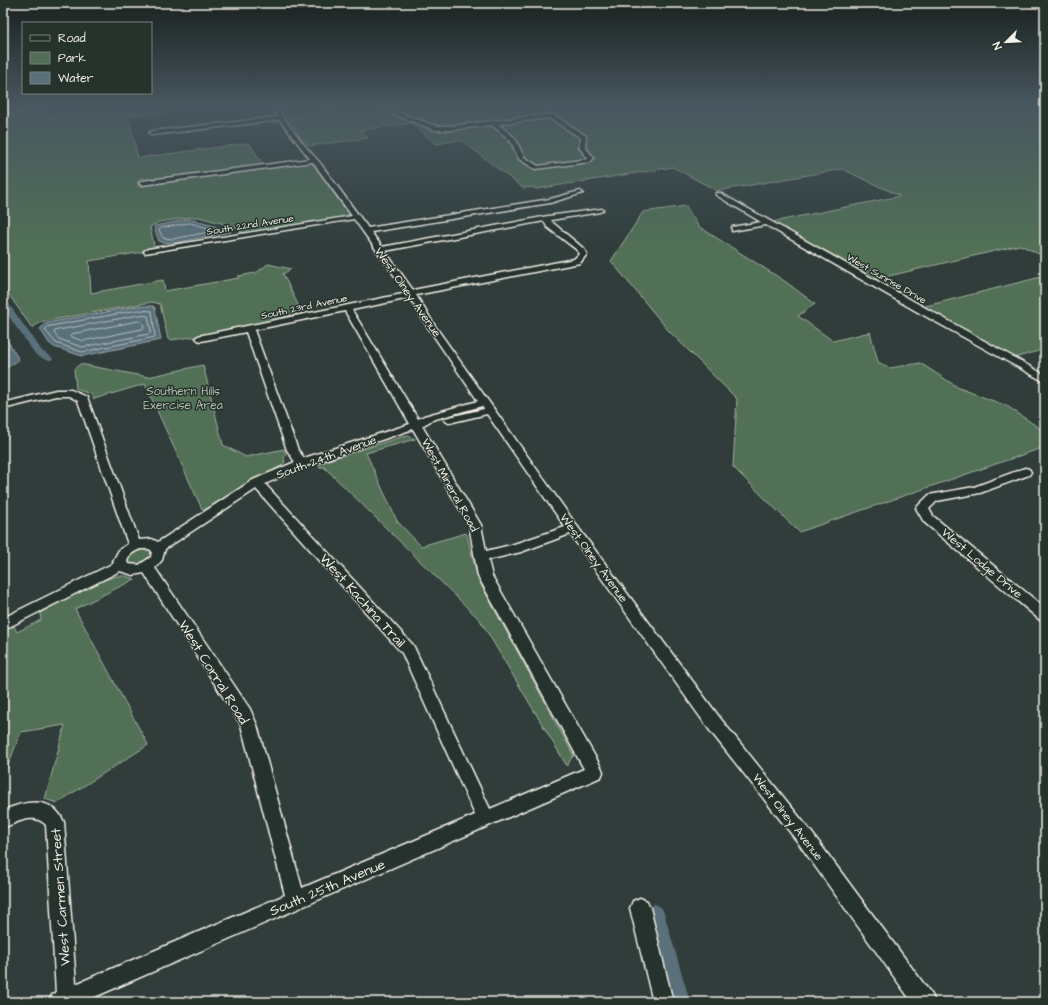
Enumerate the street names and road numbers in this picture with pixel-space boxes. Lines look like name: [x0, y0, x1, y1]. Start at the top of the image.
street label: South 22nd Avenue: [206, 211, 295, 239]
street label: West Olney Avenue: [369, 244, 445, 342]
street label: West Sunrise Drive: [844, 250, 929, 308]
street label: South 23rd Avenue: [260, 291, 349, 323]
street label: South 24th Avenue: [274, 431, 379, 484]
street label: West Mineral Road: [417, 435, 482, 535]
street label: West Olney Avenue: [555, 510, 632, 607]
street label: West Lodge Drive: [937, 524, 1026, 603]
street label: West Kachina Trail: [315, 549, 410, 652]
street label: West Corral Road: [173, 617, 253, 728]
street label: West Olney Avenue: [747, 770, 827, 865]
street label: West Carmen Street: [46, 827, 76, 966]
street label: South 25th Avenue: [267, 854, 389, 921]

